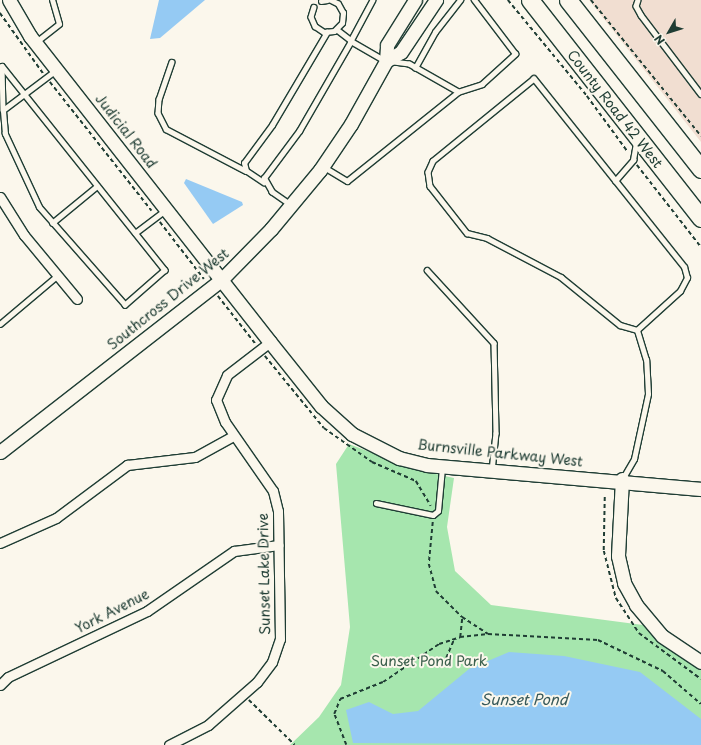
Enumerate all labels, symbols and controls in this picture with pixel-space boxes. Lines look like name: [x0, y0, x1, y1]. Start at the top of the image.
north arrow: [649, 12, 689, 52]
text: N: [650, 31, 669, 49]
street label: County Road 42 West: [563, 46, 667, 172]
street label: Judicial Road: [92, 90, 160, 172]
street label: Southcross Drive West: [104, 245, 232, 353]
street label: Burnsville Parkway West: [416, 436, 584, 470]
street label: Sunset Lake Drive: [255, 513, 273, 635]
street label: York Avenue: [72, 585, 152, 637]
park label: Sunset Pond Park: [370, 653, 488, 669]
water label: Sunset Pond: [480, 690, 568, 708]

